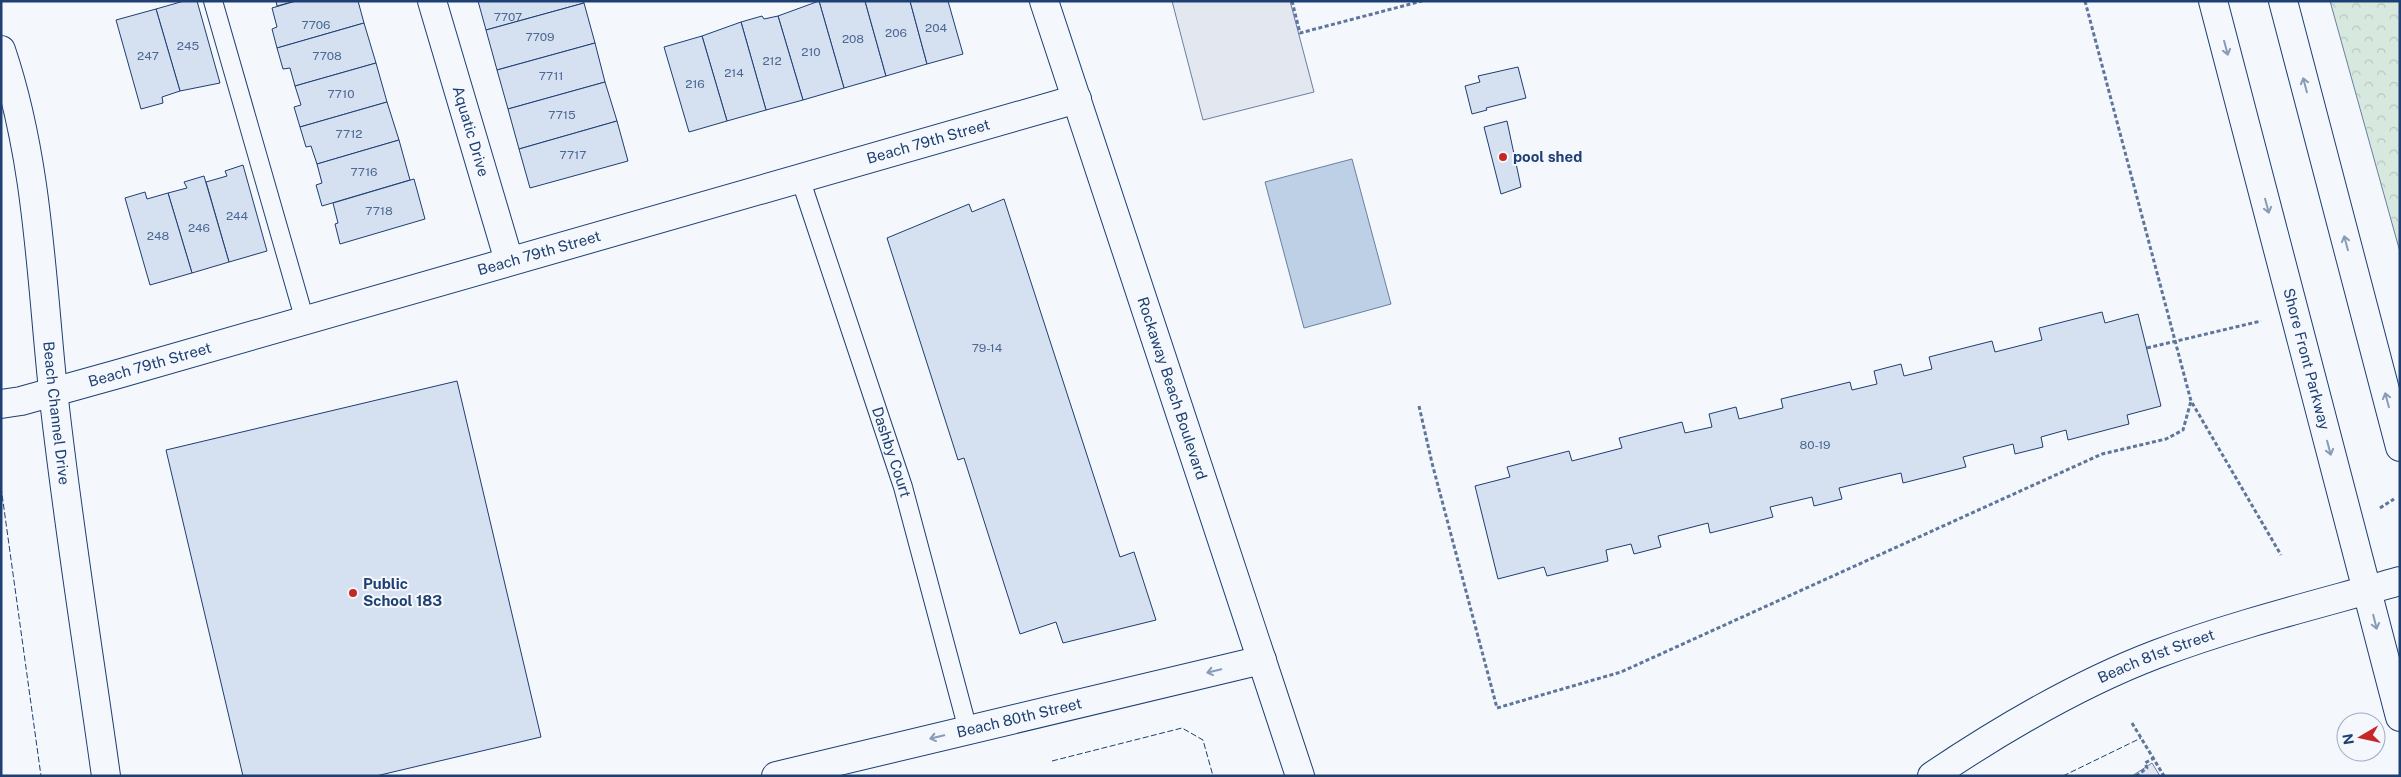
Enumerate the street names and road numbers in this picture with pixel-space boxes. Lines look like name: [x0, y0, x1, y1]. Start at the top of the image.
street label: Aquatic Drive: [450, 84, 492, 178]
street label: Beach 79th Street: [865, 115, 992, 167]
street label: Beach 79th Street: [475, 227, 603, 278]
street label: Shore Front Parkway: [2280, 286, 2334, 432]
street label: Rockaway Beach Boulevard: [1134, 295, 1211, 482]
street label: Beach 79th Street: [86, 339, 213, 390]
street label: Beach Channel Drive: [40, 340, 73, 486]
street label: Dashby Court: [869, 405, 914, 499]
street label: Beach 81st Street: [2095, 625, 2217, 686]
street label: Beach 80th Street: [955, 694, 1083, 741]

